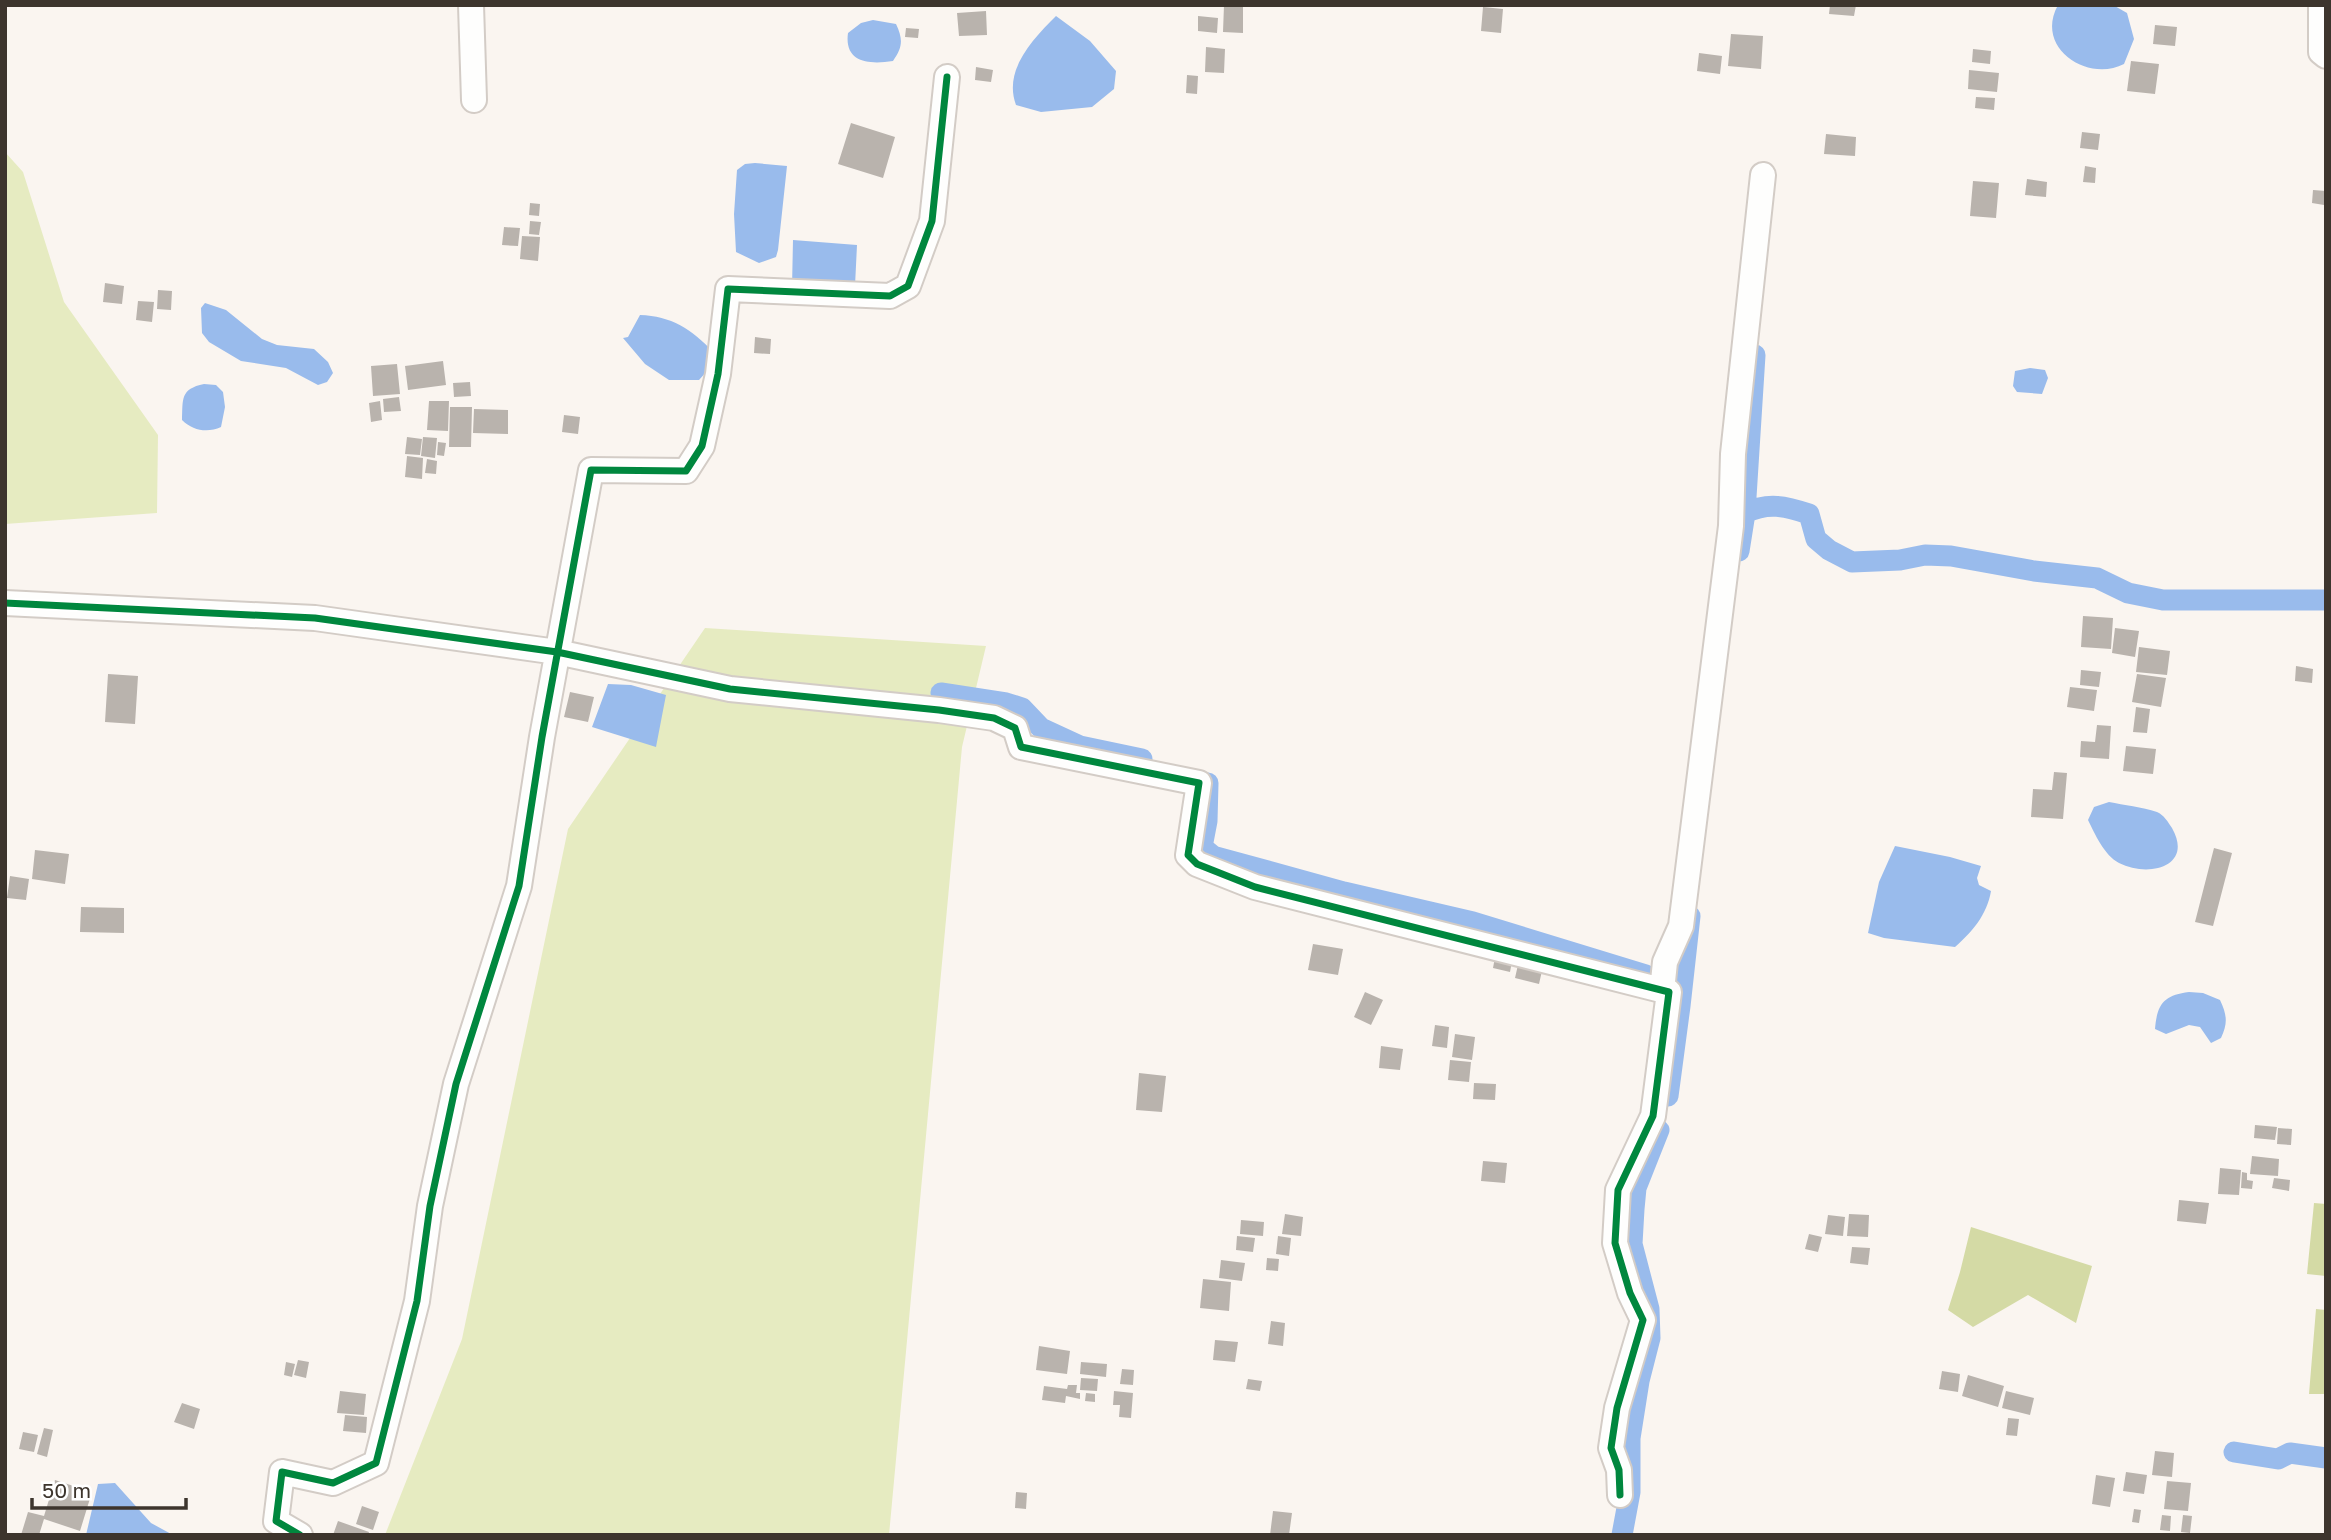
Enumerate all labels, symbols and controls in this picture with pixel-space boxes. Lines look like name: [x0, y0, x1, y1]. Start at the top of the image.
scale bar: [32, 1466, 186, 1510]
text: 50 m: [42, 1477, 91, 1503]

